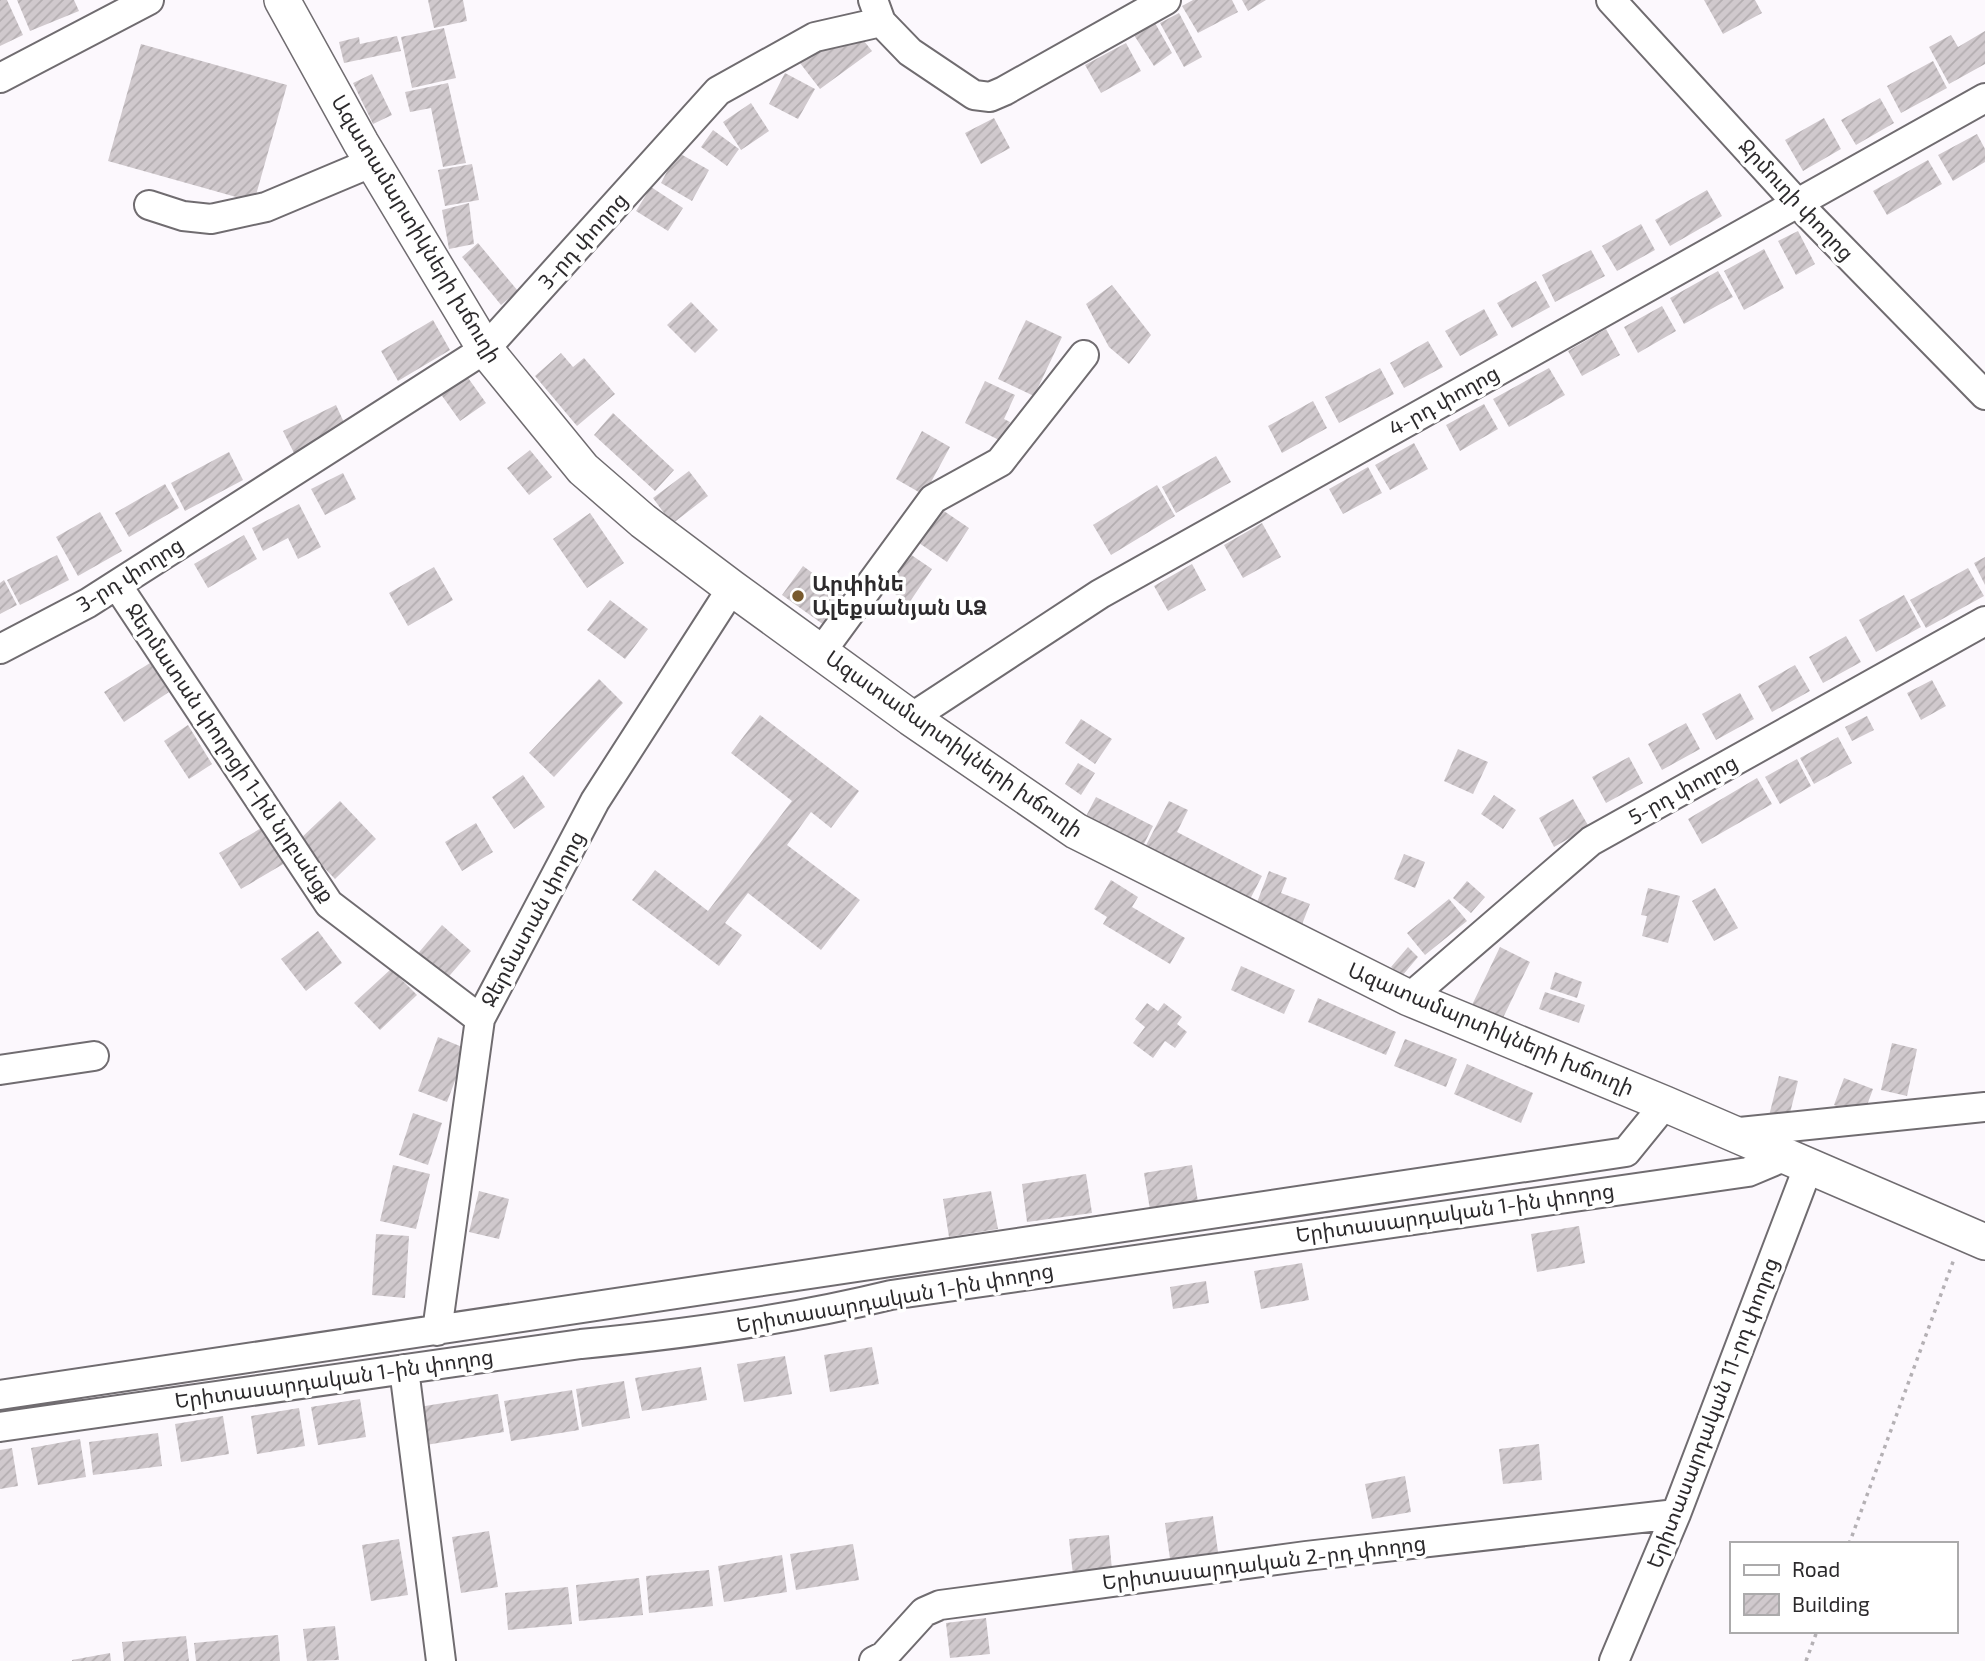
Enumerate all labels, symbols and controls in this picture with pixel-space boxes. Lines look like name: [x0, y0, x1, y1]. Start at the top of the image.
street label: Ազատամարտիկների խճուղի: [326, 90, 507, 367]
street label: Ջրմուղի փողոց: [1734, 133, 1860, 266]
street label: 3-րդ փողոց: [532, 187, 632, 294]
street label: 4-րդ փողոց: [1384, 359, 1503, 441]
street label: 3-րդ փողոց: [71, 531, 188, 617]
place label: Արփինե Ալեքսանյան ԱՁ: [812, 570, 987, 620]
marker: Արփինե Ալեքսանյան ԱՁ: [790, 588, 806, 604]
street label: Ջերմատան փողոցի 1-ին նրբանցք: [121, 598, 341, 907]
street label: Ազատամարտիկների խճուղի: [821, 644, 1088, 842]
street label: 5-րդ փողոց: [1623, 749, 1742, 830]
street label: Ջերմատան փողոց: [475, 826, 590, 1011]
street label: Ազատամարտիկների խճուղի: [1344, 956, 1638, 1100]
street label: Երիտասարդական 1-ին փողոց: [1294, 1177, 1616, 1247]
street label: Երիտասարդական 11-րդ փողոց: [1641, 1253, 1784, 1572]
street label: Երիտասարդական 1-ին փողոց: [734, 1256, 1055, 1338]
street label: Երիտասարդական 1-ին փողոց: [173, 1343, 495, 1413]
street label: Երիտասարդական 2-րդ փողոց: [1100, 1529, 1427, 1595]
legend: [1730, 1542, 1957, 1633]
text: Road: [1792, 1556, 1840, 1581]
text: Building: [1792, 1591, 1870, 1616]

